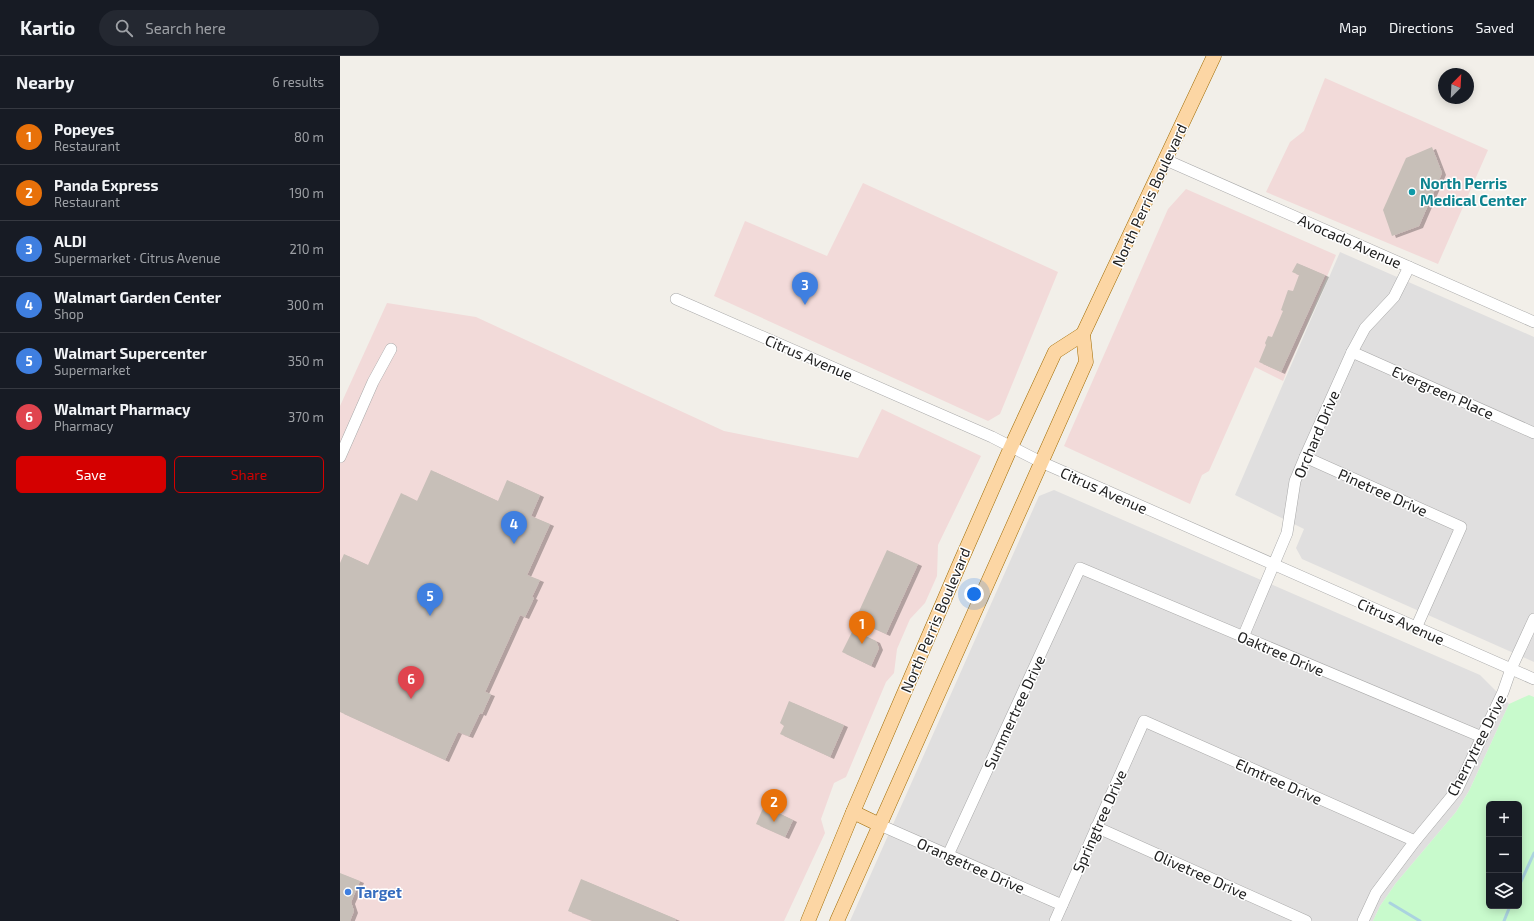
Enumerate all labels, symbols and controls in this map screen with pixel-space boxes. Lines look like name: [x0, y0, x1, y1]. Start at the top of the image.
search box: [99, 10, 379, 46]
text: Kartio: [20, 16, 75, 39]
icon: search: [113, 17, 135, 39]
text: Search here: [145, 19, 226, 37]
text: Map: [1339, 19, 1367, 36]
text: Directions: [1389, 19, 1454, 36]
text: Saved: [1476, 19, 1514, 36]
north arrow: [1438, 68, 1474, 104]
text: Nearby: [16, 72, 74, 92]
text: 6 results: [272, 74, 324, 90]
text: Popeyes: [54, 120, 114, 138]
street label: North Perris Boulevard: [1108, 121, 1190, 269]
text: 1: [26, 129, 32, 145]
text: 80 m: [294, 129, 324, 145]
text: Restaurant: [54, 138, 120, 154]
place label: North Perris Medical Center: [1420, 174, 1527, 209]
text: Panda Express: [54, 176, 158, 194]
text: 2: [25, 185, 33, 201]
text: 190 m: [289, 185, 324, 201]
marker: North Perris Medical Center: [1407, 187, 1417, 197]
text: Restaurant: [54, 194, 120, 210]
street label: Avocado Avenue: [1295, 210, 1405, 272]
text: ALDI: [54, 232, 86, 250]
text: 3: [25, 241, 33, 257]
text: 210 m: [289, 241, 324, 257]
text: Supermarket · Citrus Avenue: [54, 250, 220, 266]
pin: 3: [792, 272, 818, 305]
text: Walmart Garden Center: [54, 288, 221, 306]
text: 4: [25, 297, 33, 313]
text: 300 m: [287, 297, 324, 313]
text: Shop: [54, 306, 84, 322]
street label: Citrus Avenue: [762, 330, 856, 384]
text: Walmart Supercenter: [54, 344, 207, 362]
text: 5: [25, 353, 33, 369]
text: 350 m: [288, 353, 324, 369]
text: Supermarket: [54, 362, 131, 378]
street label: Evergreen Place: [1389, 362, 1497, 422]
street label: Orchard Drive: [1289, 387, 1343, 481]
text: Walmart Pharmacy: [54, 400, 191, 418]
text: 6: [25, 409, 33, 425]
text: 370 m: [288, 409, 324, 425]
text: Pharmacy: [54, 418, 113, 434]
button: Save: [16, 456, 166, 493]
button: Share: [174, 456, 324, 493]
street label: Citrus Avenue: [1058, 463, 1150, 517]
street label: Pinetree Drive: [1336, 464, 1430, 520]
pin: 4: [501, 511, 527, 544]
street label: North Perris Boulevard: [896, 545, 974, 695]
pin: 5: [417, 583, 443, 616]
your location: [964, 584, 984, 604]
street label: Citrus Avenue: [1355, 594, 1447, 648]
pin: 1: [849, 611, 875, 644]
street label: Oaktree Drive: [1235, 627, 1327, 679]
street label: Summertree Drive: [980, 652, 1048, 772]
pin: 6: [398, 666, 424, 699]
street label: Cherrytree Drive: [1443, 691, 1509, 799]
street label: Elmtree Drive: [1233, 754, 1325, 808]
street label: Springtree Drive: [1068, 767, 1130, 875]
pin: 2: [761, 789, 787, 822]
map controls: [1486, 801, 1522, 909]
button: +: [1486, 801, 1522, 837]
street label: Orangetree Drive: [914, 833, 1028, 897]
button: −: [1486, 837, 1522, 873]
street label: Olivetree Drive: [1151, 845, 1251, 903]
button: layers: [1486, 873, 1522, 909]
place label: Target: [356, 883, 402, 901]
marker: Target: [343, 887, 353, 897]

